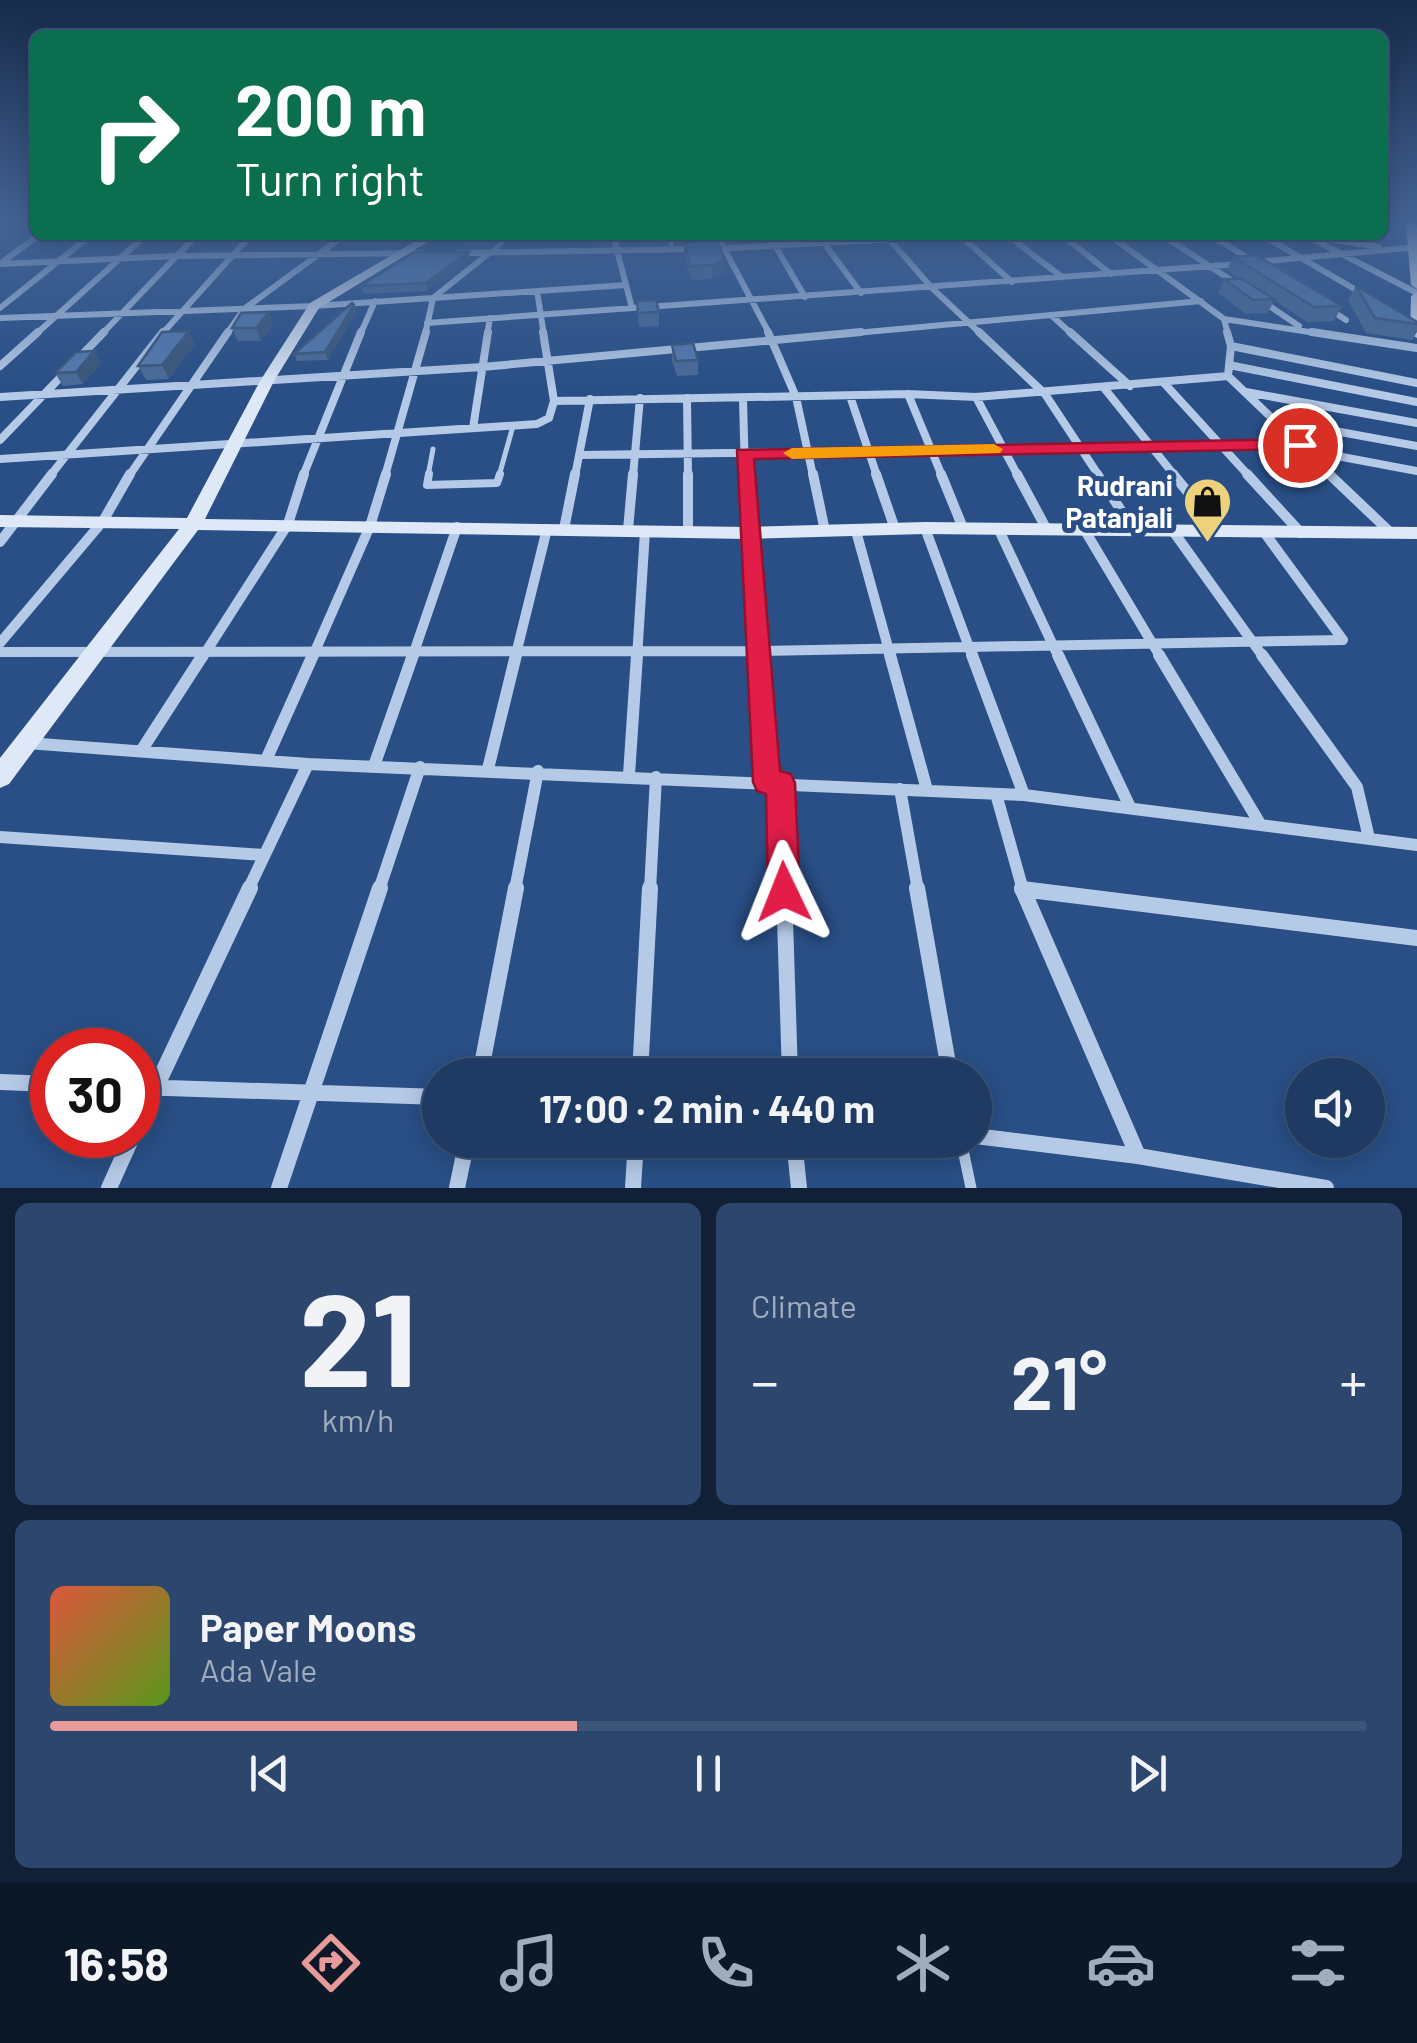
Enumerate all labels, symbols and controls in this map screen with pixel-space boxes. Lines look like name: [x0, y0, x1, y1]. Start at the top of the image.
text: 200 m: [235, 66, 426, 150]
icon: right: [70, 70, 200, 200]
text: Turn right: [235, 151, 425, 205]
pin: [1258, 403, 1343, 488]
icon: arrive: [1273, 418, 1328, 473]
place label: Rudrani Patanjali: [1065, 468, 1173, 534]
shop icon: Rudrani Patanjali: [1182, 476, 1234, 544]
position arrow: [732, 840, 836, 944]
speed limit sign: 30: [30, 1028, 160, 1158]
map controls: [1285, 1058, 1385, 1158]
button: sound: [1285, 1058, 1385, 1158]
text: 17:00 · 2 min · 440 m: [539, 1085, 875, 1131]
text: 21: [299, 1257, 417, 1413]
text: Climate: [751, 1286, 857, 1324]
text: 21°: [1011, 1335, 1107, 1425]
text: −: [751, 1347, 779, 1413]
text: +: [1339, 1347, 1367, 1413]
text: km/h: [322, 1400, 394, 1438]
text: Paper Moons: [200, 1604, 416, 1650]
text: Ada Vale: [200, 1650, 317, 1688]
icon: previous: [242, 1746, 297, 1801]
icon: pause: [681, 1746, 736, 1801]
icon: next: [1120, 1746, 1175, 1801]
icon: directions: [296, 1928, 366, 1998]
icon: music: [494, 1928, 564, 1998]
icon: phone: [691, 1928, 761, 1998]
icon: climate: [888, 1928, 958, 1998]
icon: car: [1086, 1928, 1156, 1998]
icon: filters: [1283, 1928, 1353, 1998]
text: 16:58: [64, 1936, 169, 1990]

